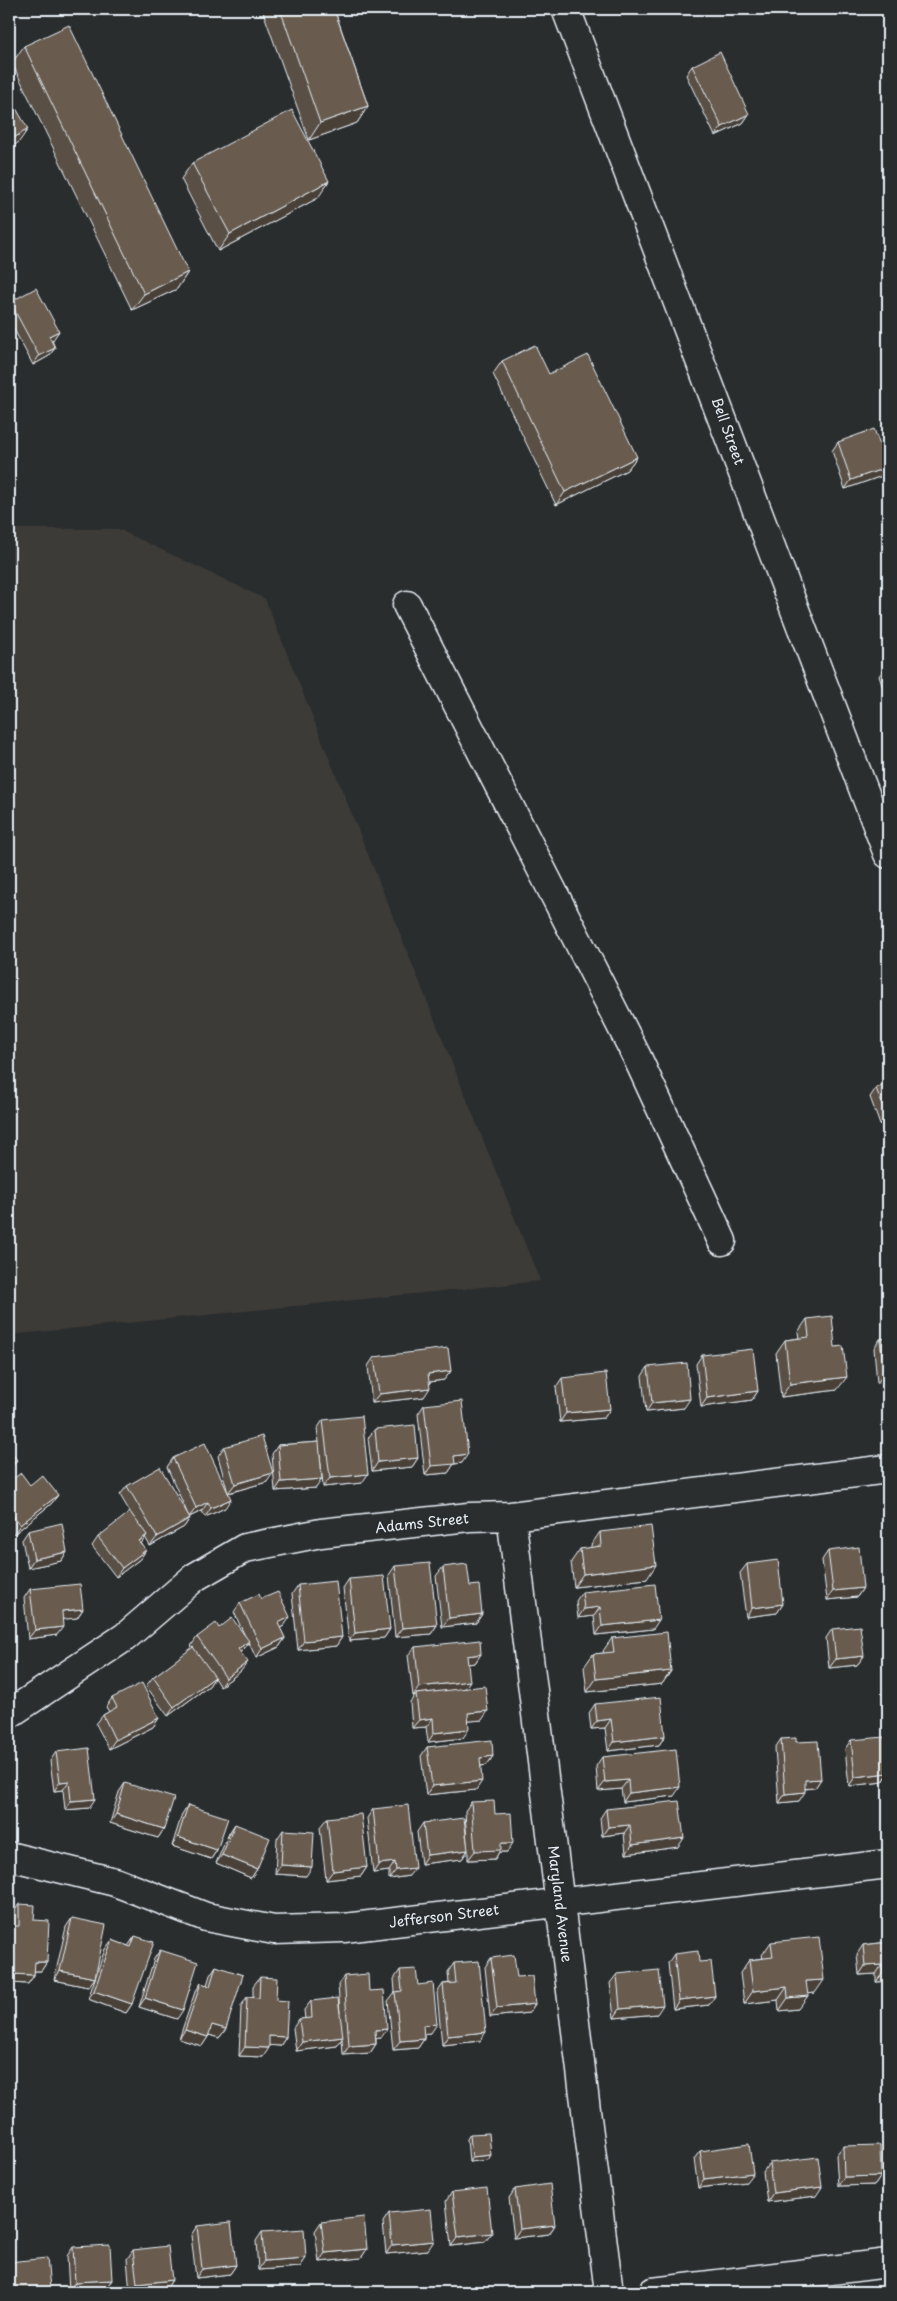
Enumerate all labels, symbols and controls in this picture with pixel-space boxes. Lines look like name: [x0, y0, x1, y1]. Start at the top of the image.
street label: Bell Street: [706, 394, 751, 468]
street label: Adams Street: [374, 1507, 470, 1538]
street label: Maryland Avenue: [543, 1844, 578, 1964]
street label: Jefferson Street: [388, 1898, 500, 1933]

